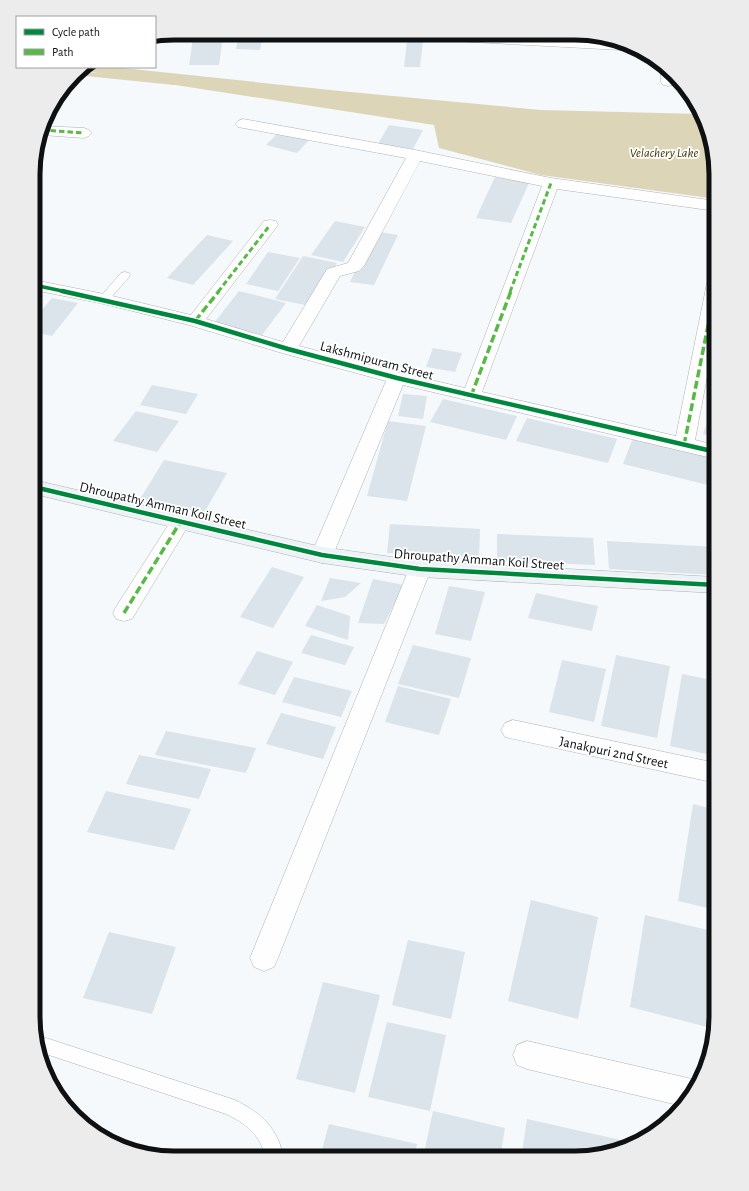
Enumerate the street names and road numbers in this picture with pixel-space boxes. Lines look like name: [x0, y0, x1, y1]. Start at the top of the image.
street label: Lakshmipuram Street: [318, 339, 436, 383]
street label: Dhroupathy Amman Koil Street: [78, 480, 248, 532]
street label: Dhroupathy Amman Koil Street: [393, 547, 565, 573]
street label: Janakpuri 2nd Street: [558, 735, 670, 771]

